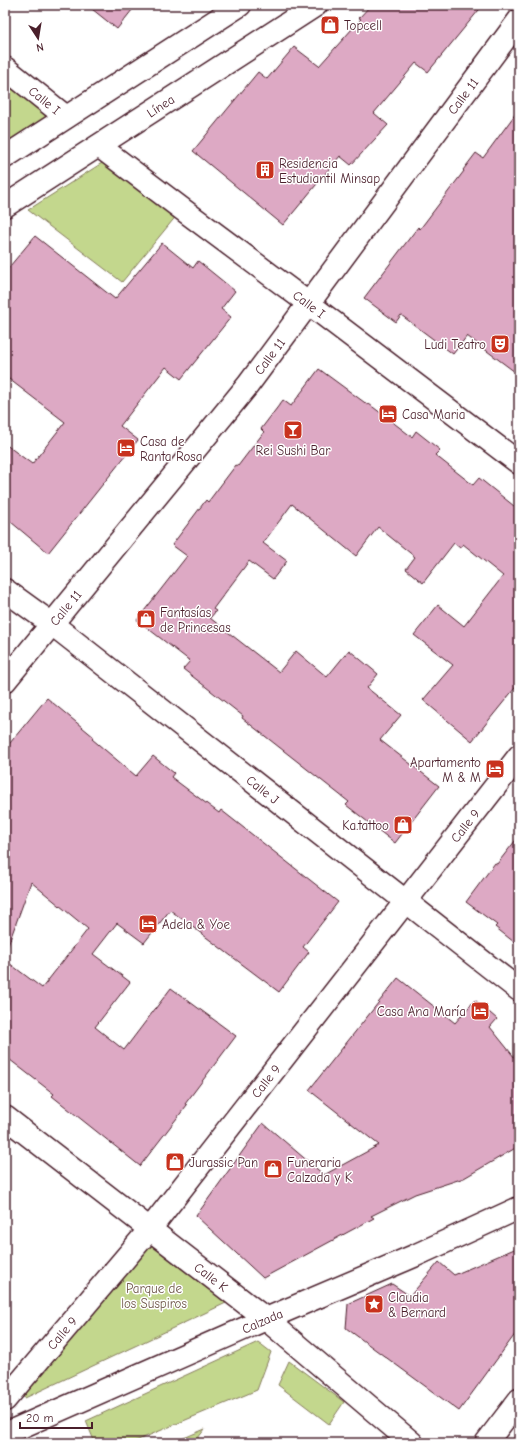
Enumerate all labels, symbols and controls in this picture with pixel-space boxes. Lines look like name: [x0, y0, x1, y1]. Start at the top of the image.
shop icon: Topcell: [319, 14, 341, 36]
north arrow: [18, 18, 58, 58]
place label: Topcell: [344, 18, 382, 33]
text: N: [35, 40, 45, 54]
street label: Calle 11: [445, 75, 481, 117]
street label: Calle I: [26, 83, 63, 118]
street label: Línea: [144, 92, 177, 120]
place label: Residencia Estudiantil Minsap: [279, 156, 380, 186]
building icon: Residencia Estudiantil Minsap: [254, 159, 276, 181]
street label: Calle I: [290, 287, 328, 321]
theatre icon: Ludi Teatro: [489, 333, 511, 355]
street label: Calle 11: [251, 335, 288, 378]
place label: Ludi Teatro: [424, 337, 486, 352]
hotel icon: Casa Maria: [377, 403, 399, 425]
place label: Casa Maria: [402, 407, 466, 422]
bar icon: Rei Sushi Bar: [282, 419, 304, 441]
place label: Casa de Ranta Rosa: [140, 434, 202, 464]
hotel icon: Casa de Ranta Rosa: [115, 437, 137, 459]
place label: Rei Sushi Bar: [256, 443, 331, 458]
street label: Calle 11: [47, 587, 85, 629]
place label: Fantasías de Princesas: [160, 605, 231, 635]
shop icon: Fantasías de Princesas: [135, 608, 157, 630]
place label: Apartamento M & M: [410, 755, 481, 785]
hotel icon: Apartamento M & M: [484, 758, 506, 780]
street label: Calle J: [243, 772, 282, 807]
street label: Calle 9: [448, 806, 483, 845]
shop icon: Ka.tattoo: [392, 814, 414, 836]
place label: Ka.tattoo: [342, 818, 389, 833]
hotel icon: Adela & Yoe: [137, 913, 159, 935]
place label: Adela & Yoe: [162, 917, 230, 932]
hotel icon: Casa Ana María: [469, 1000, 491, 1022]
place label: Casa Ana María: [377, 1004, 466, 1019]
street label: Calle 9: [248, 1061, 284, 1101]
shop icon: Jurassic Pan: [164, 1151, 186, 1173]
place label: Jurassic Pan: [189, 1155, 258, 1170]
place label: Funeraria Calzada y K: [287, 1155, 353, 1185]
shop icon: Funeraria Calzada y K: [262, 1158, 284, 1180]
street label: Calle K: [191, 1259, 232, 1295]
park label: Parque de los Suspiros: [121, 1281, 187, 1311]
place label: Claudia & Bernard: [388, 1290, 446, 1320]
place icon: Claudia & Bernard: [363, 1293, 385, 1315]
street label: Calzada: [240, 1306, 285, 1337]
street label: Calle 9: [44, 1314, 80, 1353]
scale bar: [20, 1404, 92, 1430]
text: 20 m: [26, 1411, 54, 1425]

